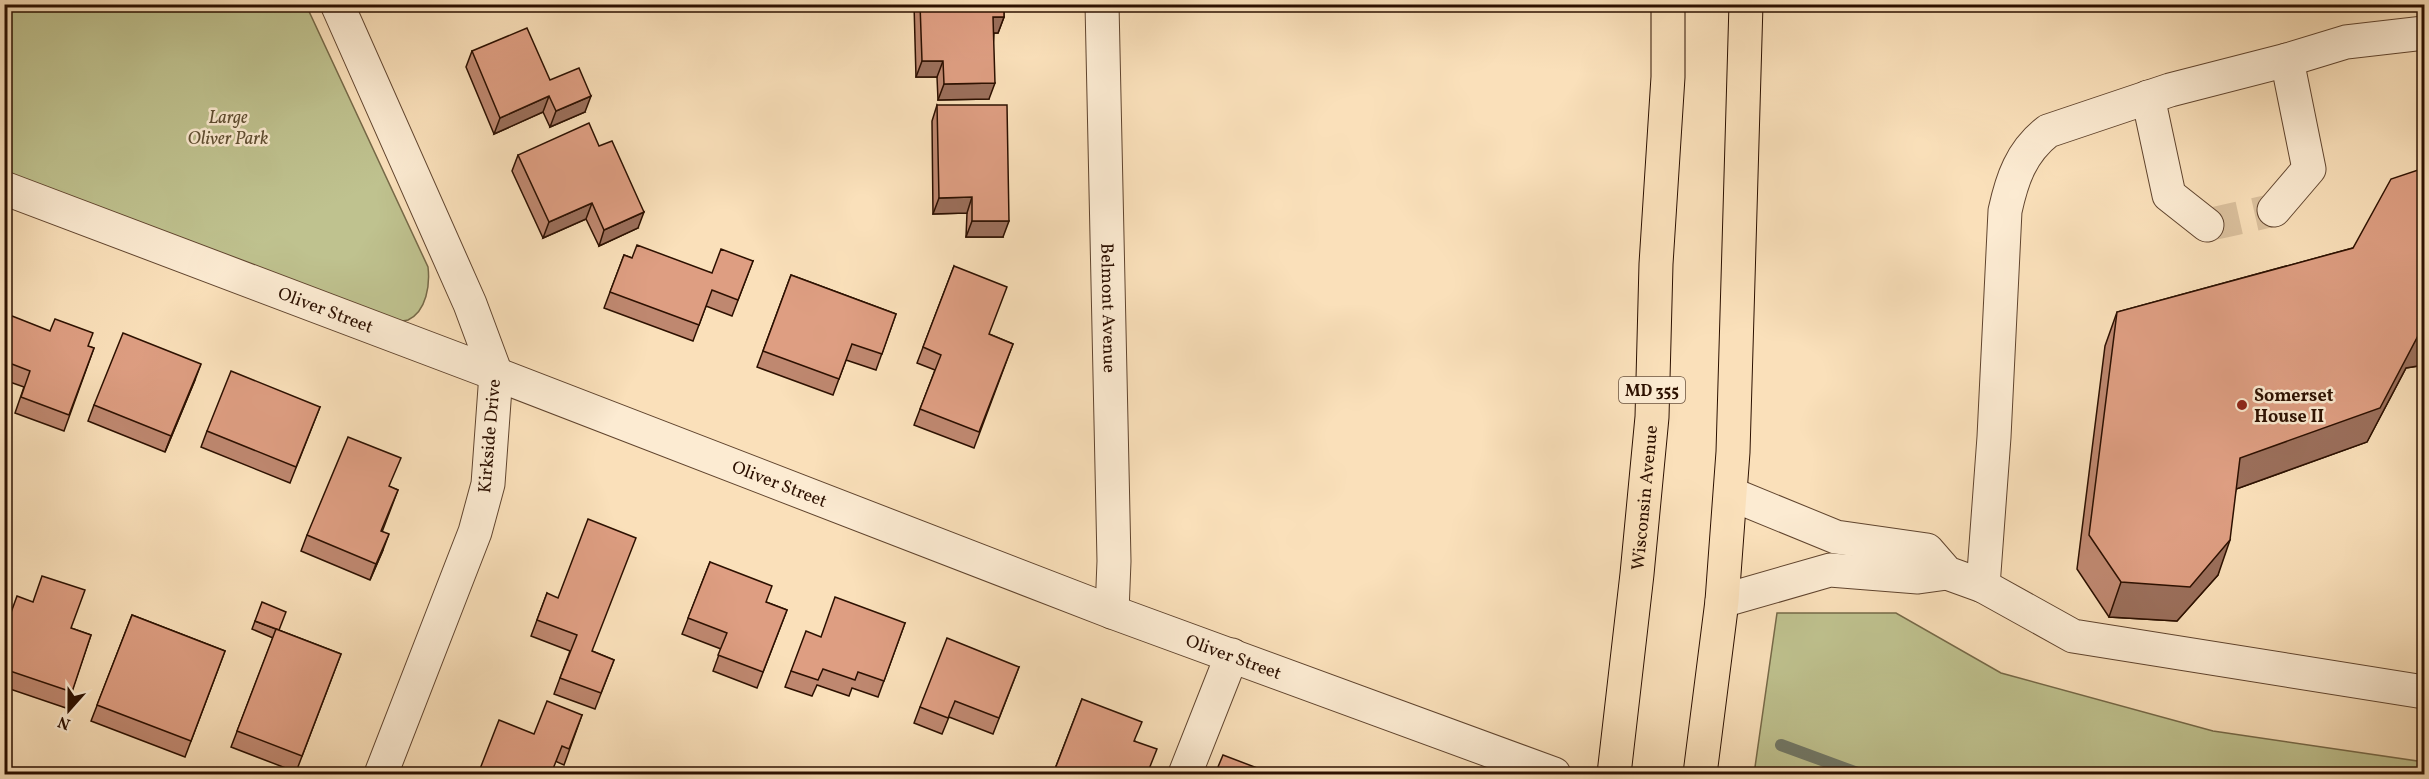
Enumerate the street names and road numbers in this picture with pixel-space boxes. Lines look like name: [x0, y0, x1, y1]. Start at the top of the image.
street label: Belmont Avenue: [1093, 243, 1121, 373]
street label: Oliver Street: [274, 282, 377, 340]
road number: MD 355: [1619, 377, 1685, 403]
street label: Kirkside Drive: [473, 378, 508, 494]
street label: Wisconsin Avenue: [1626, 424, 1665, 571]
street label: Oliver Street: [728, 455, 830, 515]
street label: Oliver Street: [1182, 629, 1285, 687]

